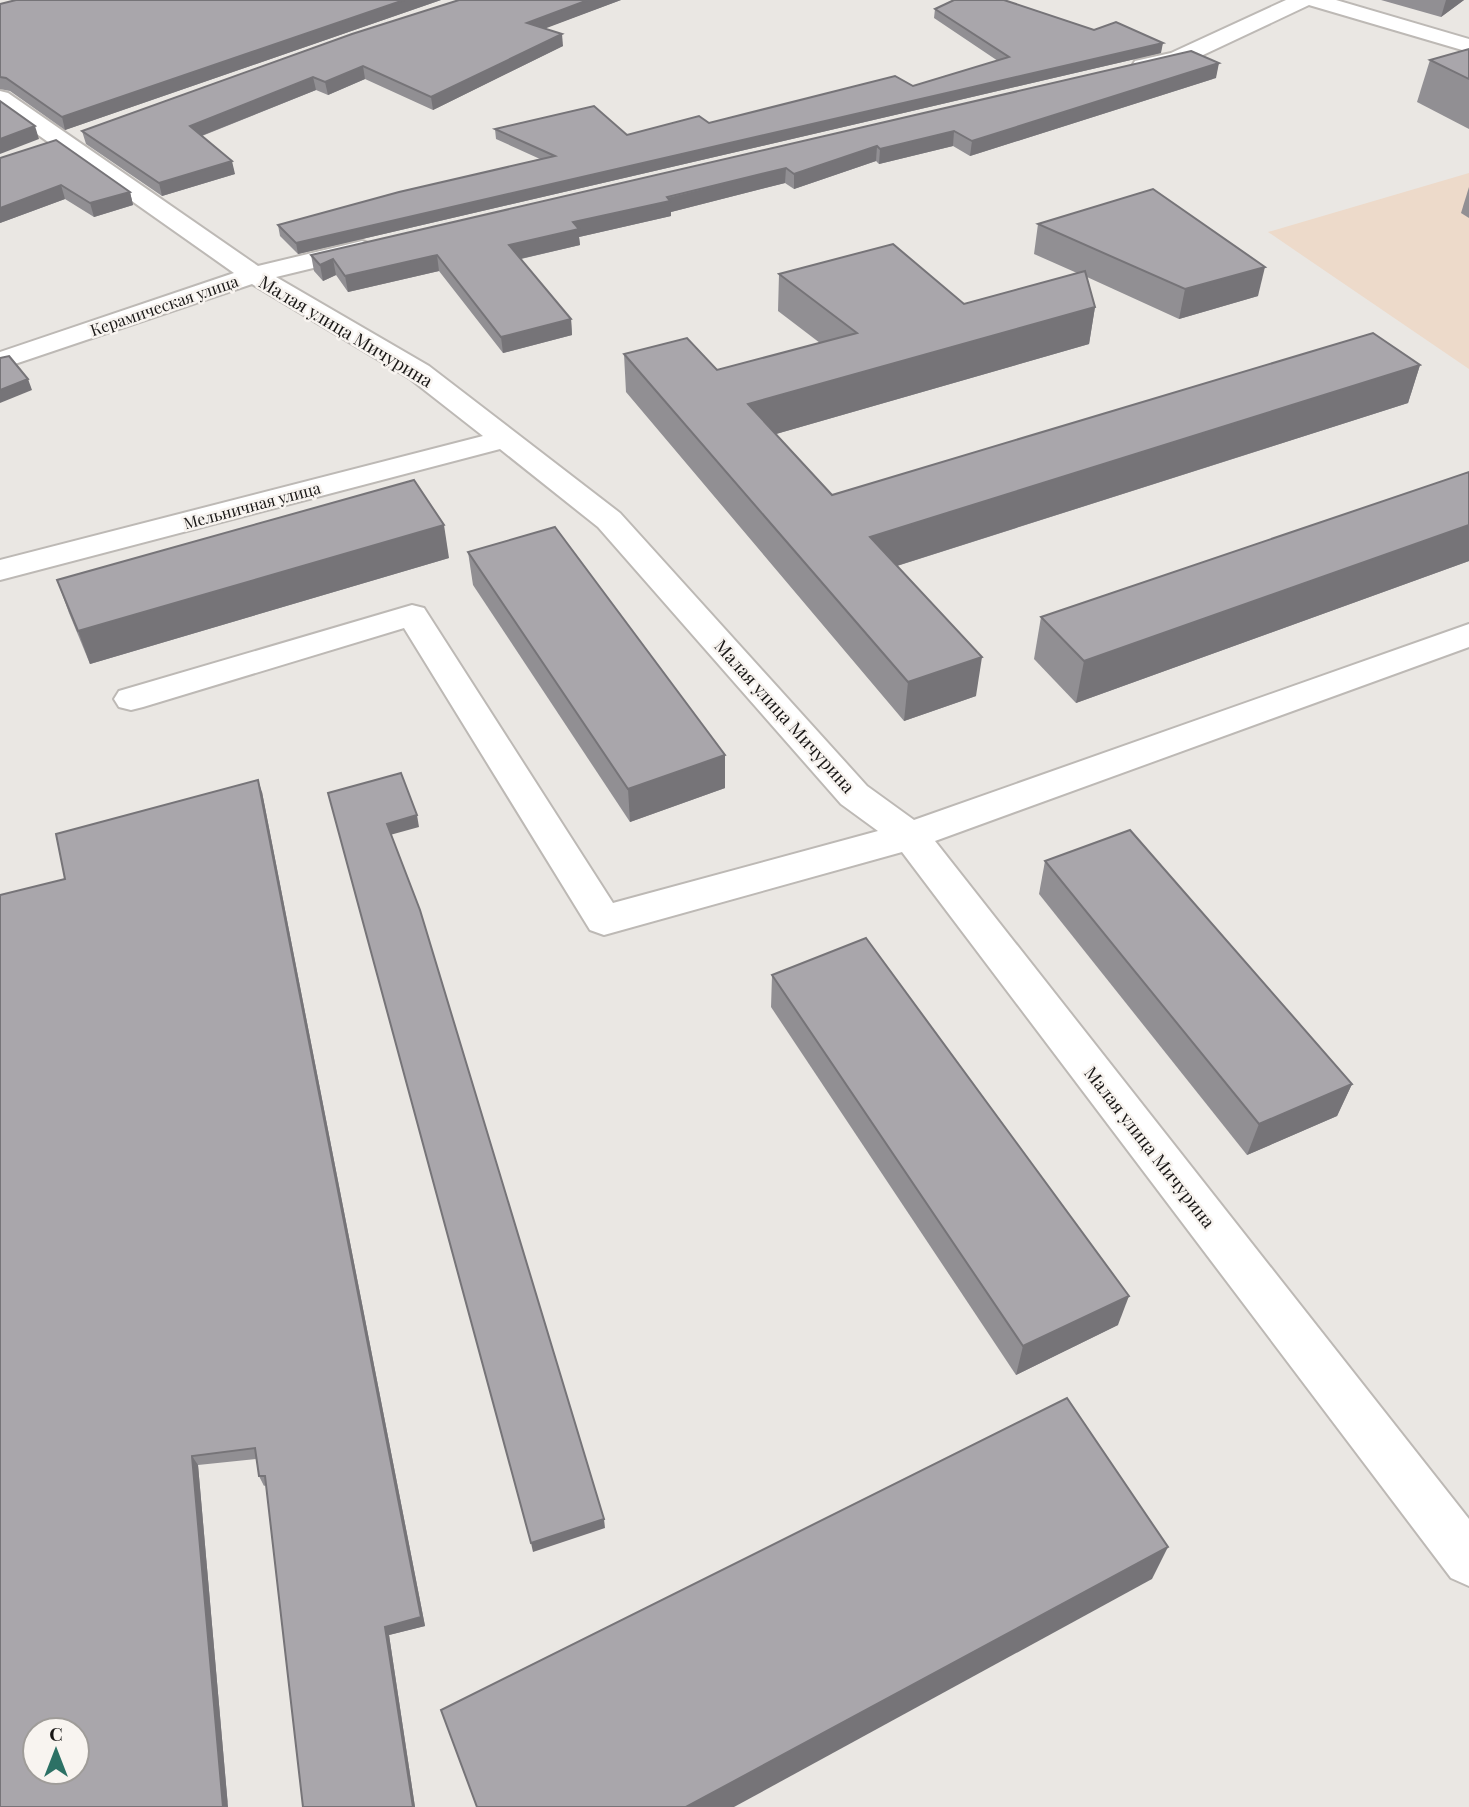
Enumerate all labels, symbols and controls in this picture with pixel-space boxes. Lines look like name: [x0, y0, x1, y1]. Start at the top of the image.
street label: Керамическая улица: [87, 270, 241, 340]
street label: Малая улица Мичурина: [255, 270, 437, 392]
street label: Мельничная улица: [181, 477, 323, 533]
street label: Малая улица Мичурина: [710, 634, 860, 798]
street label: Малая улица Мичурина: [1079, 1061, 1221, 1233]
north arrow: [21, 1716, 91, 1786]
text: С: [49, 1720, 63, 1746]

